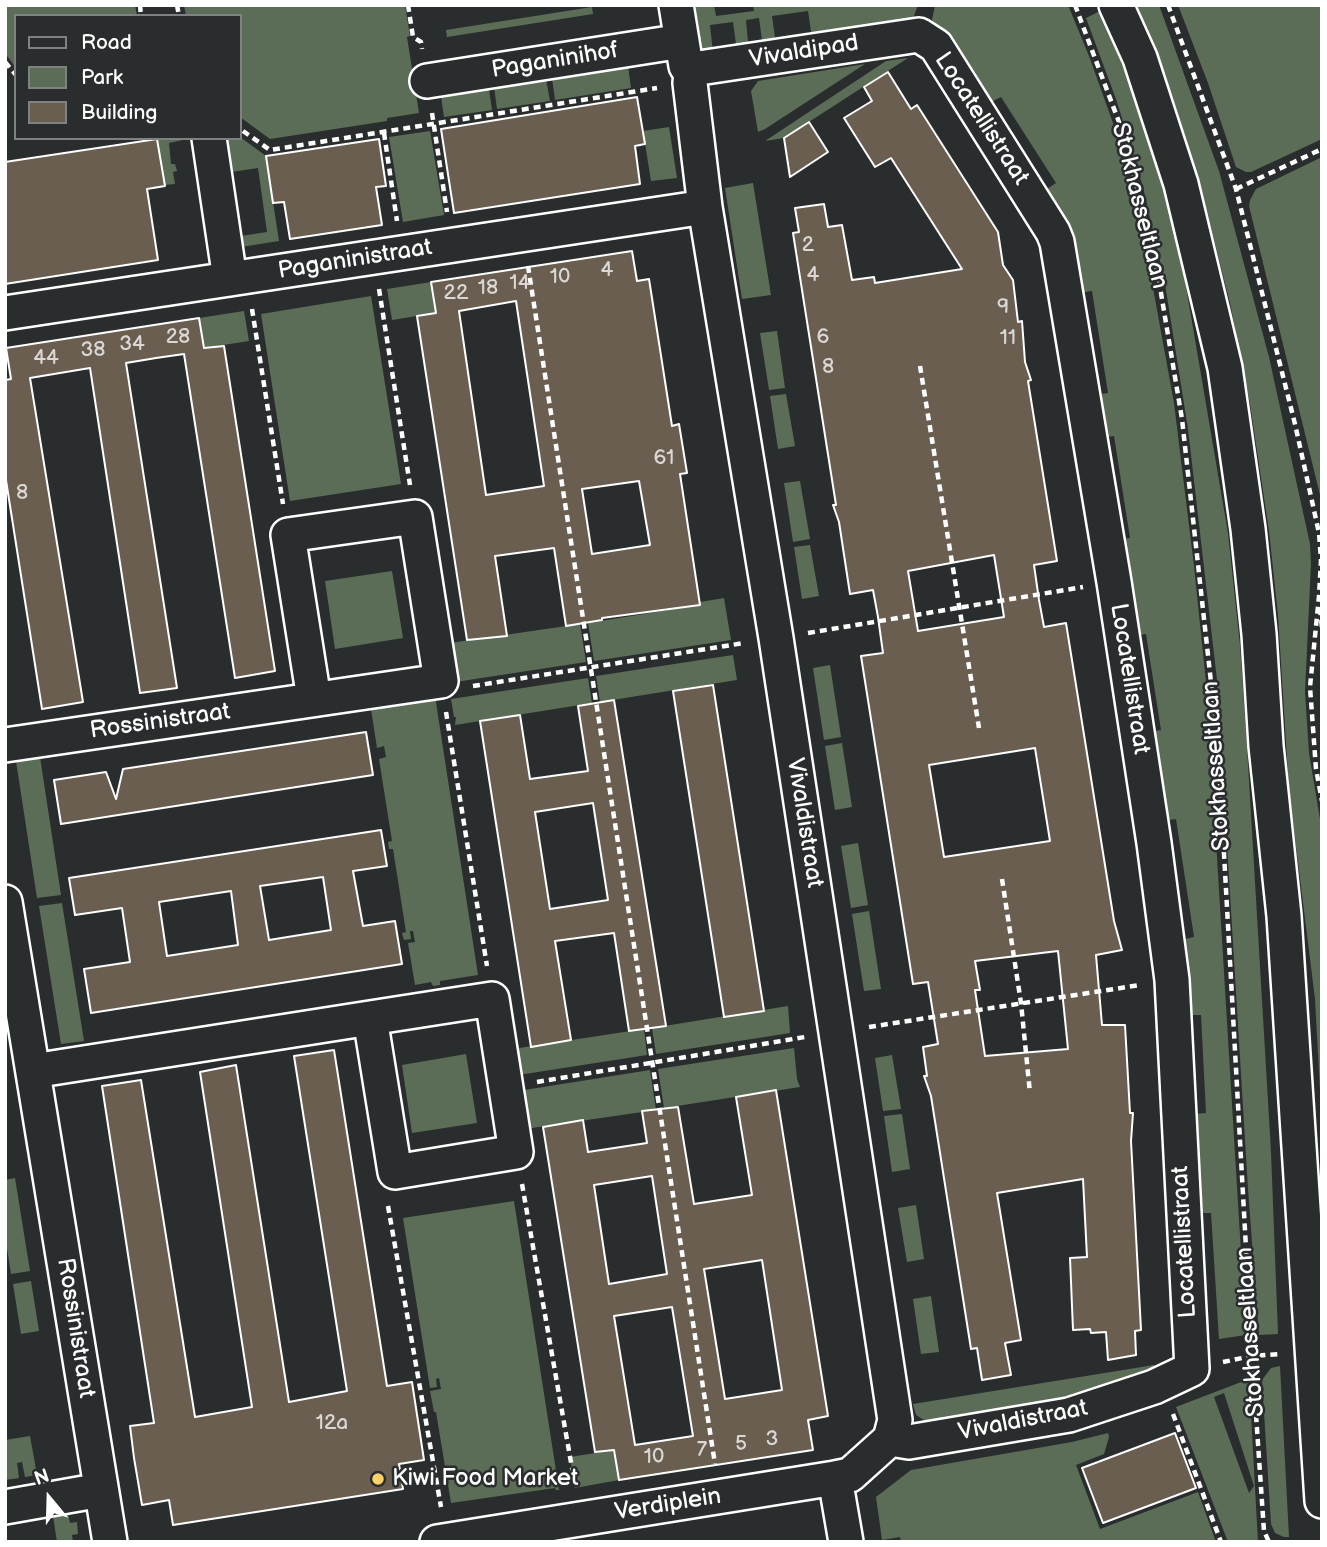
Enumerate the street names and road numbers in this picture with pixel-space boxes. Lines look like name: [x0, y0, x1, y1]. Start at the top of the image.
street label: Vivaldipad: [747, 29, 861, 75]
street label: Paganinihof: [490, 37, 620, 85]
street label: Locatellistraat: [927, 47, 1035, 191]
street label: Stokhasseltlaan: [1104, 120, 1174, 292]
street label: Paganinistraat: [276, 234, 434, 286]
street label: Locatellistraat: [1103, 602, 1155, 756]
street label: Stokhasseltlaan: [1197, 680, 1237, 852]
street label: Rossinistraat: [88, 698, 232, 746]
street label: Vivaldistraat: [780, 756, 828, 890]
street label: Locatellistraat: [1167, 1165, 1203, 1319]
street label: Stokhasseltlaan: [1231, 1246, 1271, 1418]
street label: Rossinistraat: [50, 1256, 100, 1400]
street label: Vivaldistraat: [956, 1394, 1090, 1448]
street label: Verdiplein: [613, 1482, 723, 1528]

